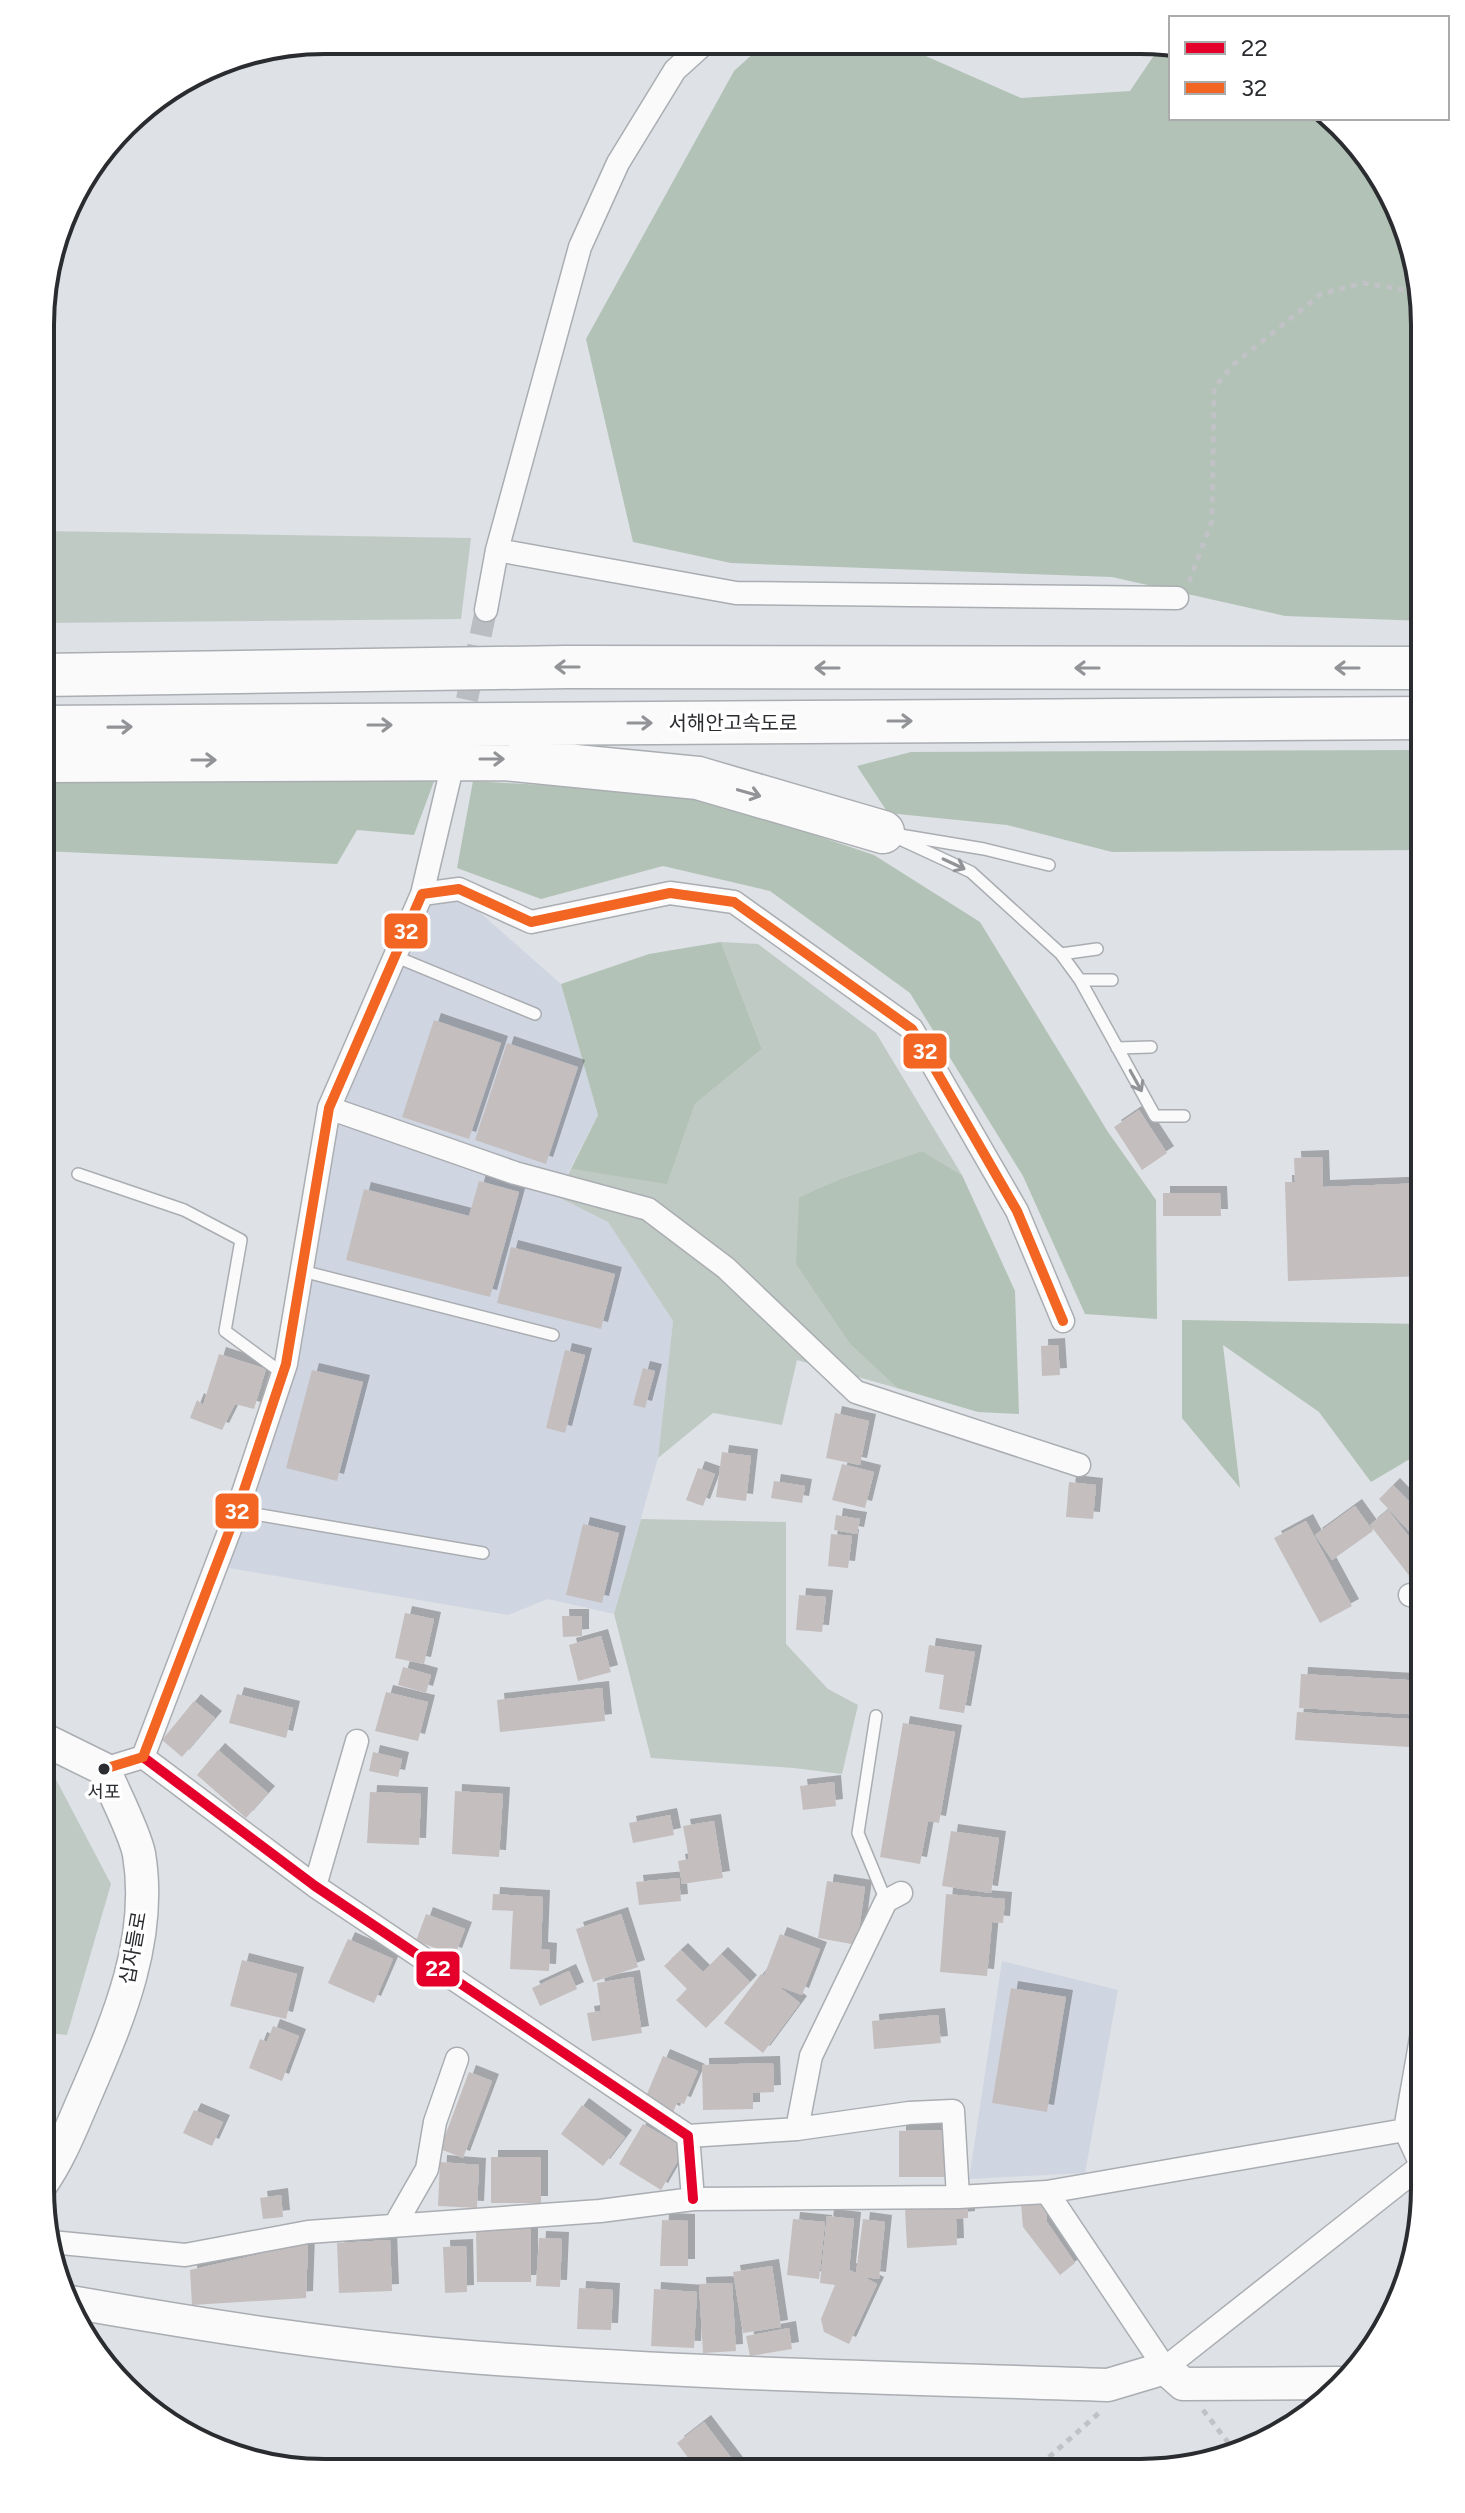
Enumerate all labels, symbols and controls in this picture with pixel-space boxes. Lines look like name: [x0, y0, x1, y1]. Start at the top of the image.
legend: [1169, 16, 1449, 120]
text: 22: [1241, 33, 1268, 62]
text: 32: [1241, 73, 1267, 102]
one-way arrow: [554, 660, 581, 675]
one-way arrow: [814, 660, 841, 676]
one-way arrow: [1074, 660, 1101, 676]
one-way arrow: [1334, 660, 1361, 676]
street label: 서해안고속도로: [669, 711, 797, 735]
one-way arrow: [886, 713, 913, 729]
one-way arrow: [626, 715, 653, 731]
one-way arrow: [366, 717, 393, 733]
one-way arrow: [106, 719, 133, 734]
one-way arrow: [190, 752, 217, 768]
one-way arrow: [478, 752, 505, 767]
one-way arrow: [735, 786, 761, 801]
one-way arrow: [942, 858, 966, 873]
line badge: 32: [383, 912, 429, 950]
text: 32: [394, 918, 418, 945]
line badge: 32: [902, 1032, 948, 1070]
text: 32: [913, 1038, 937, 1065]
one-way arrow: [1129, 1069, 1144, 1093]
line badge: 32: [214, 1492, 260, 1530]
text: 32: [225, 1498, 249, 1525]
marker: 서포: [96, 1761, 112, 1777]
place label: 서포: [87, 1781, 121, 1803]
street label: 십자들로: [115, 1910, 151, 1986]
line badge: 22: [415, 1950, 461, 1988]
text: 22: [425, 1955, 451, 1982]

